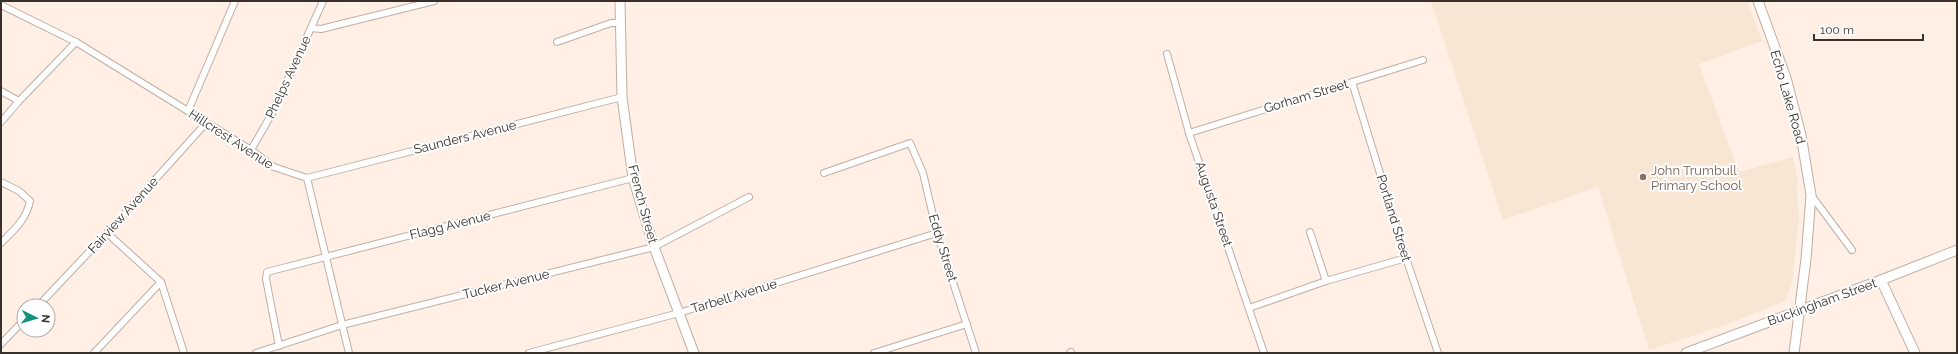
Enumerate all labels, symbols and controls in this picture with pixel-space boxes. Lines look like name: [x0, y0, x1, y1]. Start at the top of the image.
scale bar: [1814, 16, 1923, 42]
text: 100 m: [1820, 23, 1854, 37]
street label: Phelps Avenue: [262, 33, 314, 121]
street label: Echo Lake Road: [1767, 48, 1809, 146]
street label: Gorham Street: [1262, 76, 1351, 116]
street label: Hillcrest Avenue: [186, 106, 276, 172]
street label: Saunders Avenue: [412, 117, 518, 157]
street label: Augusta Street: [1192, 159, 1236, 249]
street label: French Street: [625, 163, 661, 246]
place label: John Trumbull Primary School: [1651, 163, 1742, 193]
marker: John Trumbull Primary School: [1638, 172, 1648, 182]
street label: Portland Street: [1374, 173, 1415, 264]
street label: Fairview Avenue: [85, 174, 161, 256]
street label: Flagg Avenue: [408, 208, 492, 242]
street label: Eddy Street: [926, 212, 961, 284]
street label: Tucker Avenue: [461, 266, 551, 302]
street label: Buckingham Street: [1765, 275, 1879, 329]
street label: Tarbell Avenue: [689, 276, 779, 316]
north arrow: [16, 298, 56, 338]
text: N: [39, 314, 52, 324]

